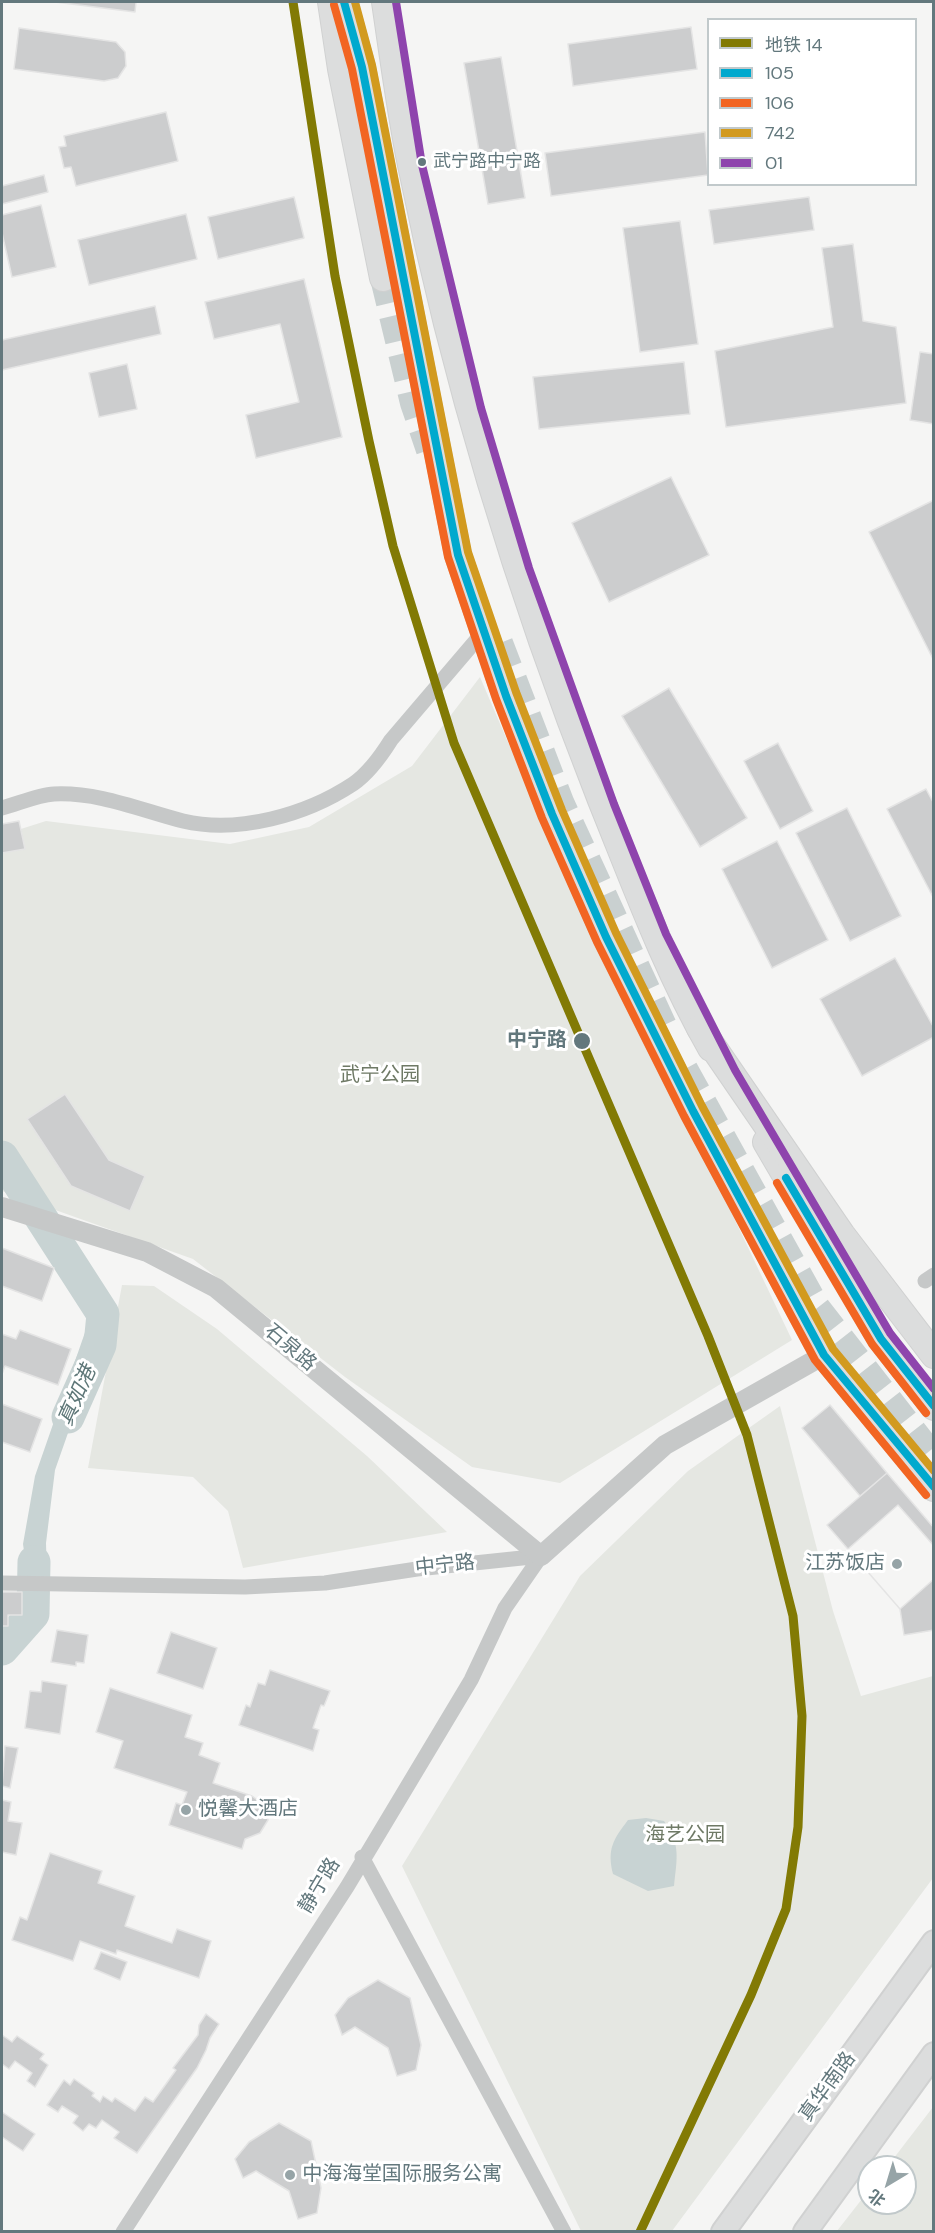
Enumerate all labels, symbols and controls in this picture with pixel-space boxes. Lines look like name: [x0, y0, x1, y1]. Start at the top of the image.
legend: [707, 18, 917, 186]
text: 地铁 14: [765, 33, 822, 57]
text: 105: [765, 61, 794, 85]
text: 106: [765, 91, 794, 115]
text: 742: [765, 121, 795, 145]
place label: 武宁路中宁路: [433, 151, 541, 173]
text: 01: [765, 151, 783, 175]
marker: 武宁路中宁路: [416, 156, 428, 168]
place label: 中宁路: [507, 1029, 567, 1053]
marker: 中宁路: [572, 1031, 592, 1051]
park label: 武宁公园: [340, 1064, 420, 1088]
street label: 石泉路: [259, 1320, 321, 1376]
water label: 真如港: [54, 1362, 102, 1430]
street label: 中宁路: [414, 1551, 476, 1581]
place label: 江苏饭店: [805, 1552, 885, 1576]
marker: 江苏饭店: [890, 1557, 904, 1571]
place label: 悦馨大酒店: [198, 1798, 298, 1822]
marker: 悦馨大酒店: [179, 1803, 193, 1817]
park label: 海艺公园: [645, 1824, 725, 1848]
street label: 静宁路: [294, 1854, 346, 1918]
street label: 真华南路: [795, 2048, 861, 2126]
north arrow: [857, 2155, 917, 2215]
place label: 中海海堂国际服务公寓: [302, 2163, 502, 2187]
marker: 中海海堂国际服务公寓: [283, 2168, 297, 2182]
text: 北: [864, 2185, 890, 2211]

